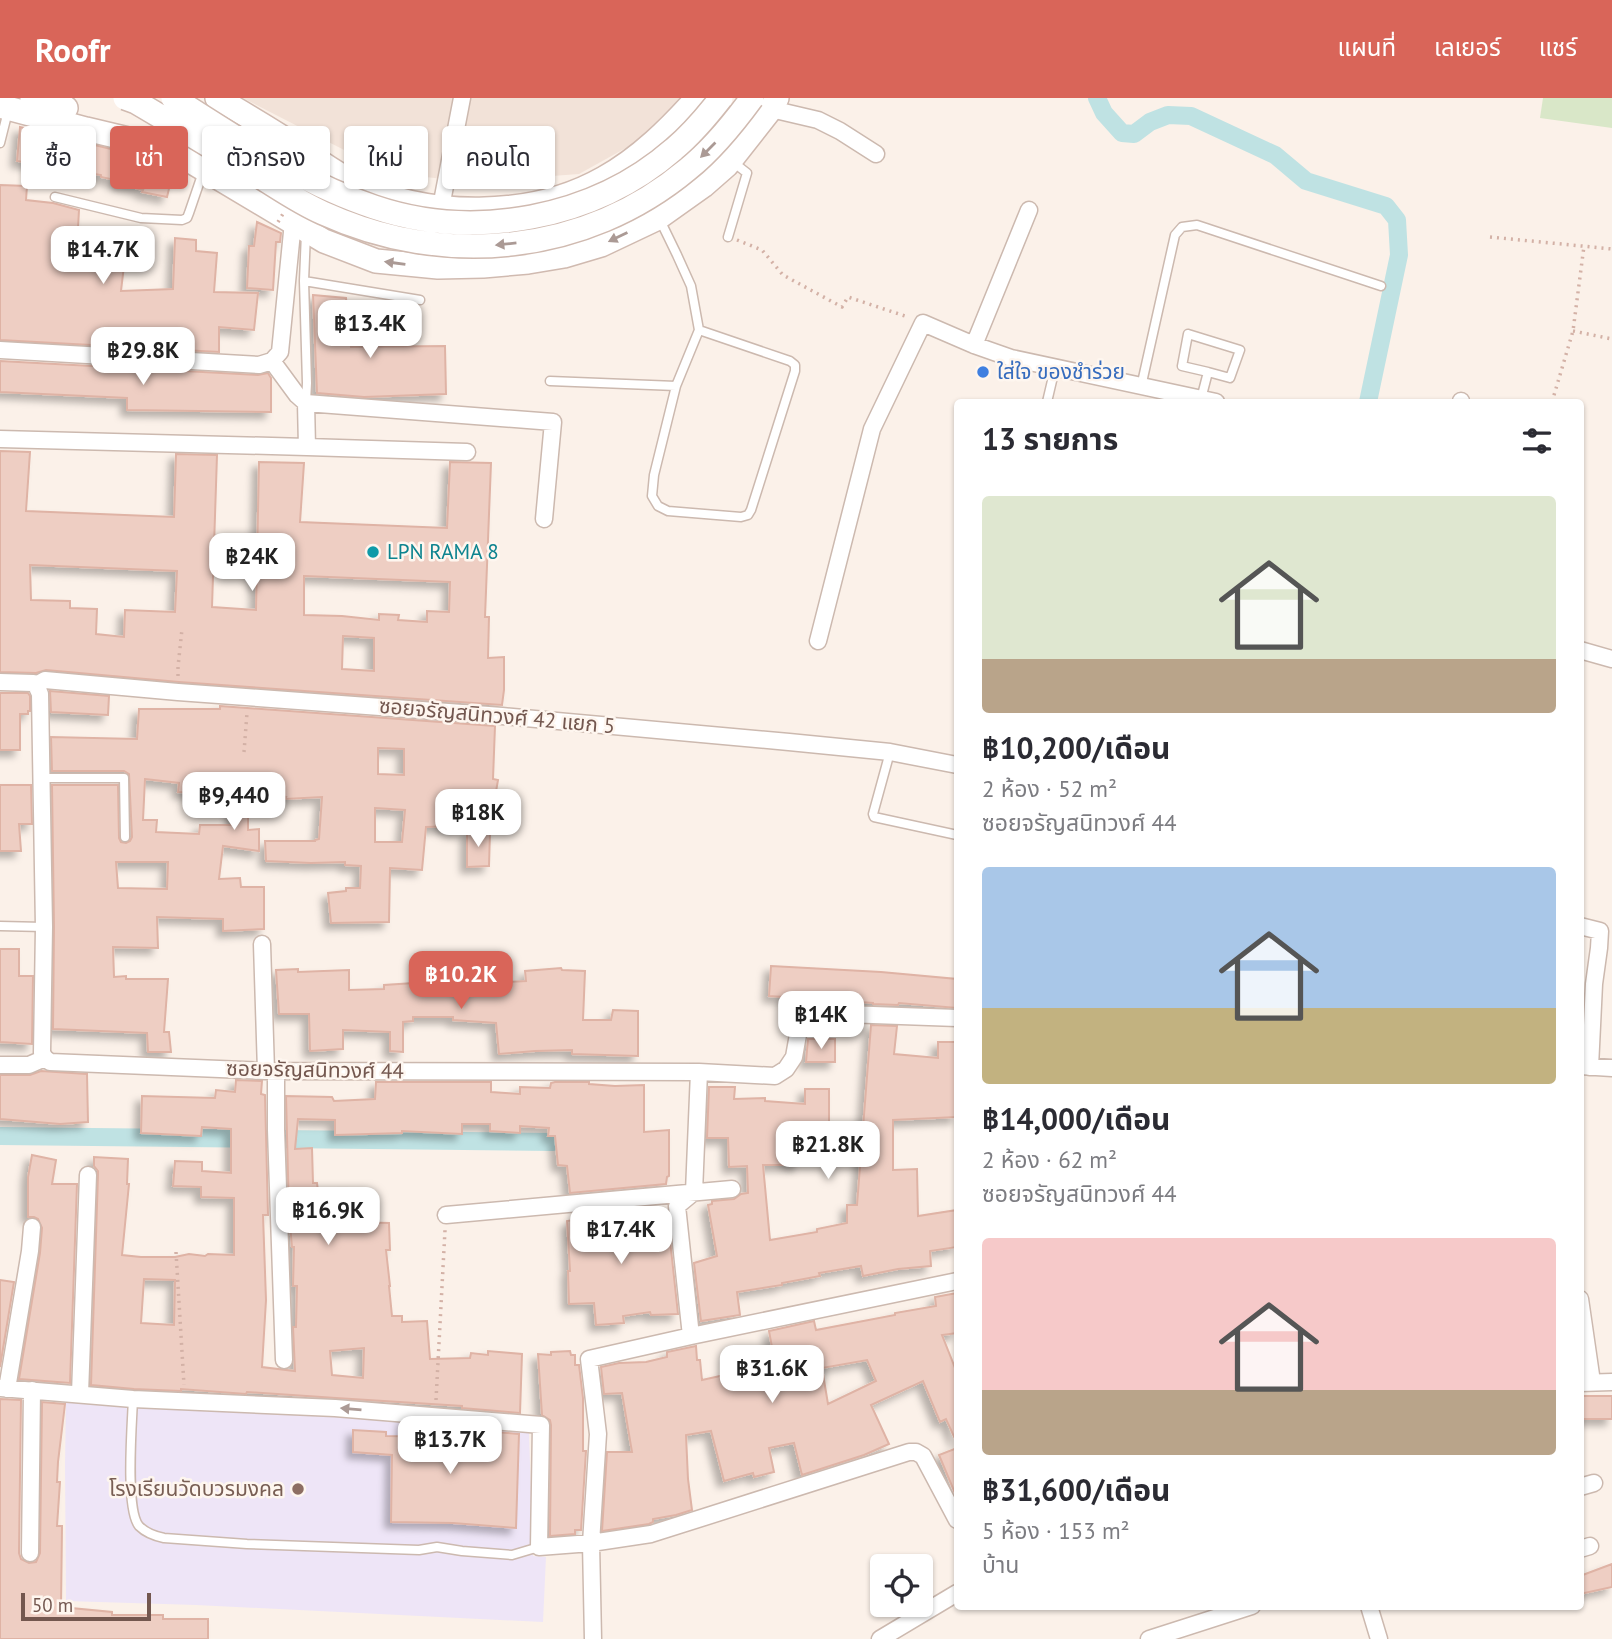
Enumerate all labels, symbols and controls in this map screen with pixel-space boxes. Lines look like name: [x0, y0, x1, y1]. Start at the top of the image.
text: Roofr: [35, 28, 111, 71]
text: แผนที่: [1338, 32, 1396, 63]
text: เลเยอร์: [1434, 32, 1501, 63]
text: แชร์: [1539, 32, 1577, 63]
chip: ซื้อ: [21, 126, 96, 189]
chip: เช่า: [110, 126, 188, 189]
chip: ตัวกรอง: [202, 126, 330, 189]
chip: ใหม่: [344, 126, 428, 189]
chip: คอนโด: [442, 126, 555, 189]
one-way arrow: [700, 142, 717, 159]
pin: ฿14.7K: [46, 226, 160, 286]
one-way arrow: [608, 231, 628, 243]
text: ฿14.7K: [67, 234, 139, 263]
one-way arrow: [495, 239, 517, 250]
one-way arrow: [384, 257, 406, 268]
pin: ฿13.4K: [313, 300, 427, 360]
text: ฿13.4K: [334, 308, 406, 337]
pin: ฿29.8K: [86, 328, 200, 387]
text: ฿29.8K: [107, 335, 179, 364]
place label: ใส่ใจ ของชำร่วย: [997, 358, 1125, 385]
marker: ใส่ใจ ของชำร่วย: [975, 364, 991, 380]
text: 13 รายการ: [982, 419, 1118, 458]
icon: filters: [1518, 422, 1556, 460]
pin: ฿24K: [211, 533, 293, 593]
place label: LPN RAMA 8: [387, 538, 499, 565]
text: ฿24K: [225, 541, 279, 570]
icon: home: [1206, 542, 1332, 668]
marker: LPN RAMA 8: [365, 544, 381, 560]
street label: ซอยจรัญสนิทวงศ์ 42 แยก 5: [378, 692, 616, 739]
text: ฿10,200/เดือน: [982, 728, 1170, 767]
pin: ฿9,440: [177, 772, 291, 832]
text: 2 ห้อง · 52 m²: [982, 774, 1117, 803]
text: ฿9,440: [198, 780, 270, 809]
pin: ฿18K: [437, 790, 519, 849]
text: ฿18K: [451, 797, 505, 826]
text: ซอยจรัญสนิทวงศ์ 44: [982, 808, 1177, 837]
icon: home: [1206, 913, 1332, 1039]
pin: ฿10.2K: [404, 951, 518, 1011]
text: ฿10.2K: [425, 959, 497, 988]
pin: ฿14K: [780, 992, 862, 1051]
text: ฿14K: [794, 999, 848, 1028]
street label: ซอยจรัญสนิทวงศ์ 44: [226, 1054, 404, 1085]
text: ฿14,000/เดือน: [982, 1099, 1170, 1138]
pin: ฿21.8K: [771, 1122, 885, 1181]
text: ฿21.8K: [792, 1129, 864, 1158]
text: 2 ห้อง · 62 m²: [982, 1145, 1117, 1174]
text: ซอยจรัญสนิทวงศ์ 44: [982, 1179, 1177, 1208]
pin: ฿16.9K: [271, 1188, 385, 1247]
text: ฿16.9K: [292, 1195, 364, 1224]
pin: ฿17.4K: [564, 1206, 678, 1266]
text: ฿17.4K: [586, 1214, 656, 1243]
icon: home: [1206, 1284, 1332, 1410]
pin: ฿31.6K: [715, 1346, 829, 1405]
text: ฿31.6K: [736, 1353, 808, 1382]
one-way arrow: [339, 1403, 361, 1414]
pin: ฿13.7K: [393, 1416, 507, 1476]
text: ฿13.7K: [414, 1424, 486, 1453]
text: ฿31,600/เดือน: [982, 1470, 1170, 1509]
place label: โรงเรียนวัดบวรมงคล: [109, 1475, 284, 1502]
marker: โรงเรียนวัดบวรมงคล: [290, 1481, 306, 1497]
text: 5 ห้อง · 153 m²: [982, 1516, 1130, 1545]
text: บ้าน: [982, 1550, 1019, 1579]
map controls: [870, 1554, 933, 1617]
button: locate: [870, 1554, 933, 1617]
scale bar: [21, 1590, 150, 1622]
text: 50 m: [32, 1593, 73, 1617]

